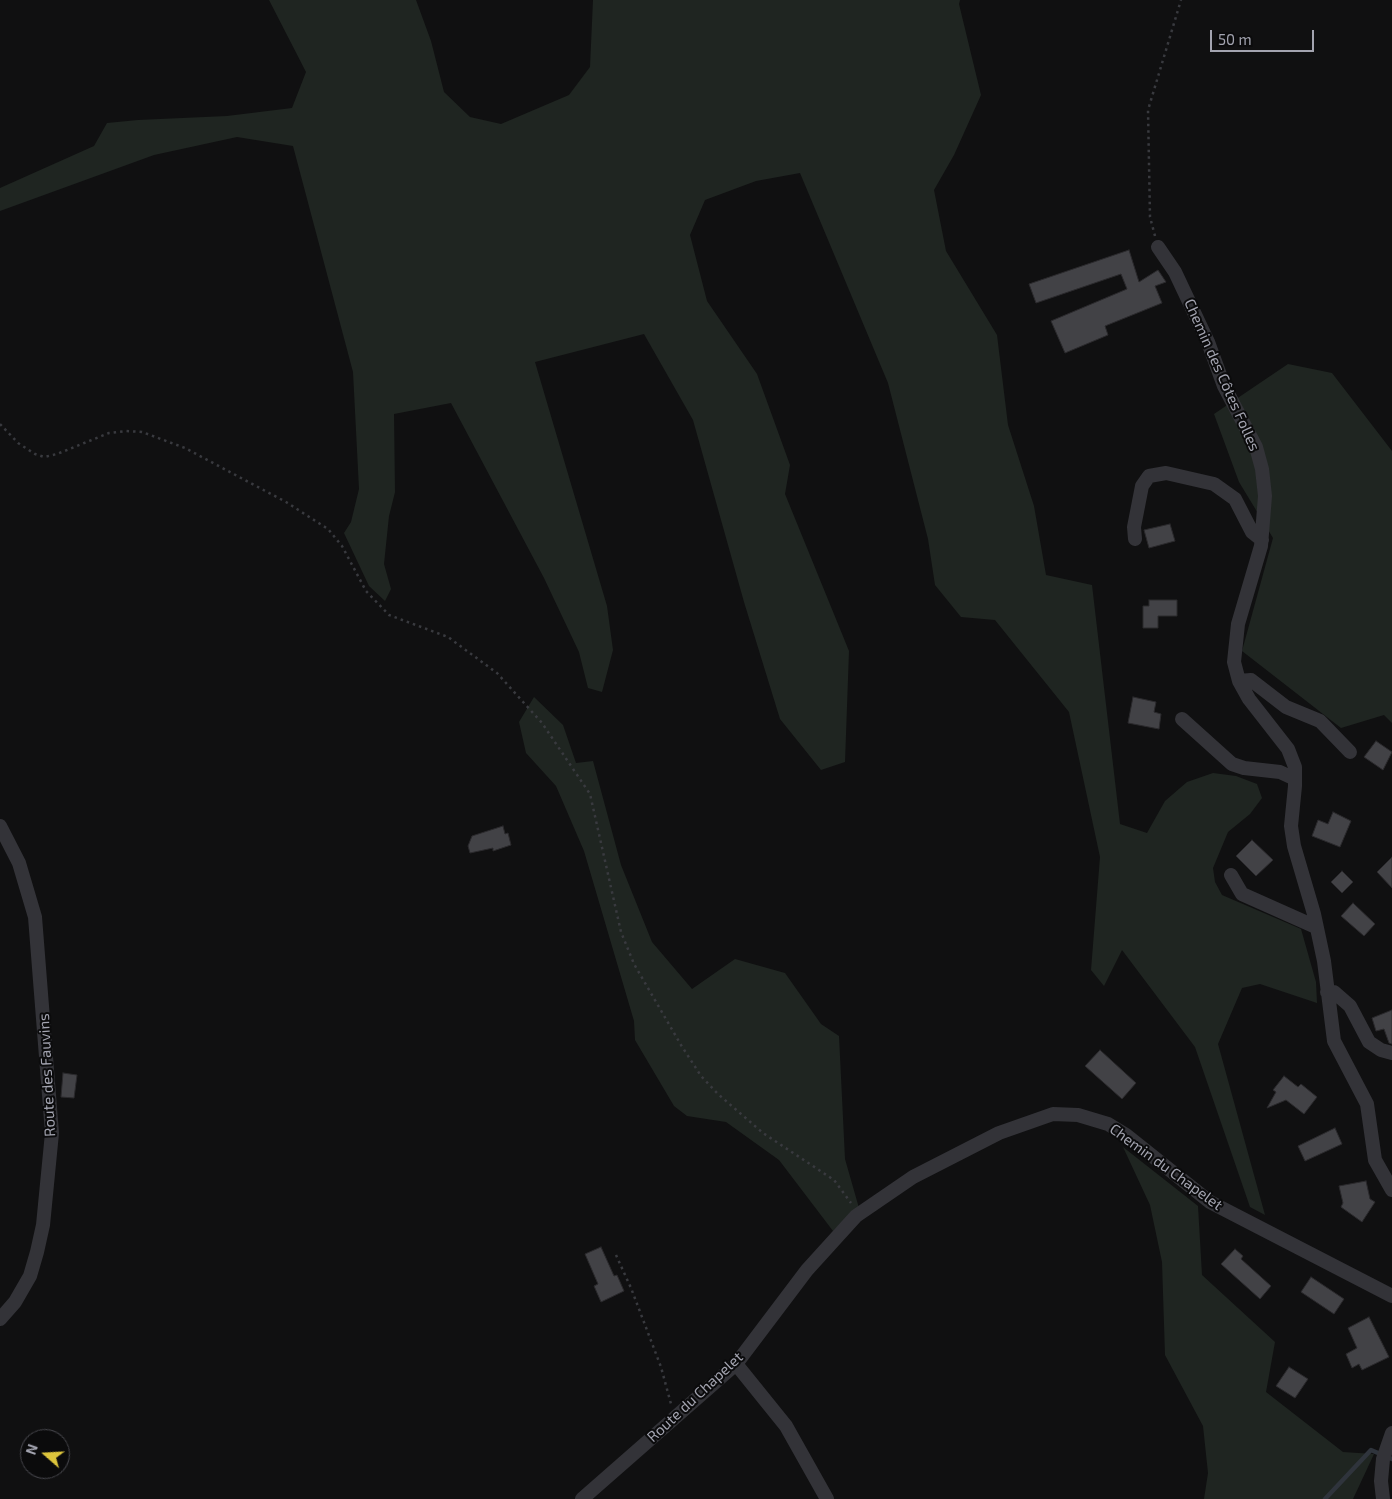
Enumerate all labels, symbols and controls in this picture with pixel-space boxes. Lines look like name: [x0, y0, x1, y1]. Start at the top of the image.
scale bar: [1212, 20, 1316, 52]
text: 50 m: [1218, 30, 1252, 48]
street label: Chemin des Côtes Folles: [1180, 296, 1264, 454]
street label: Route des Fauvins: [35, 1013, 59, 1137]
street label: Chemin du Chapelet: [1106, 1120, 1226, 1214]
street label: Route du Chapelet: [643, 1348, 747, 1446]
north arrow: [20, 1429, 70, 1479]
text: N: [22, 1442, 41, 1457]

